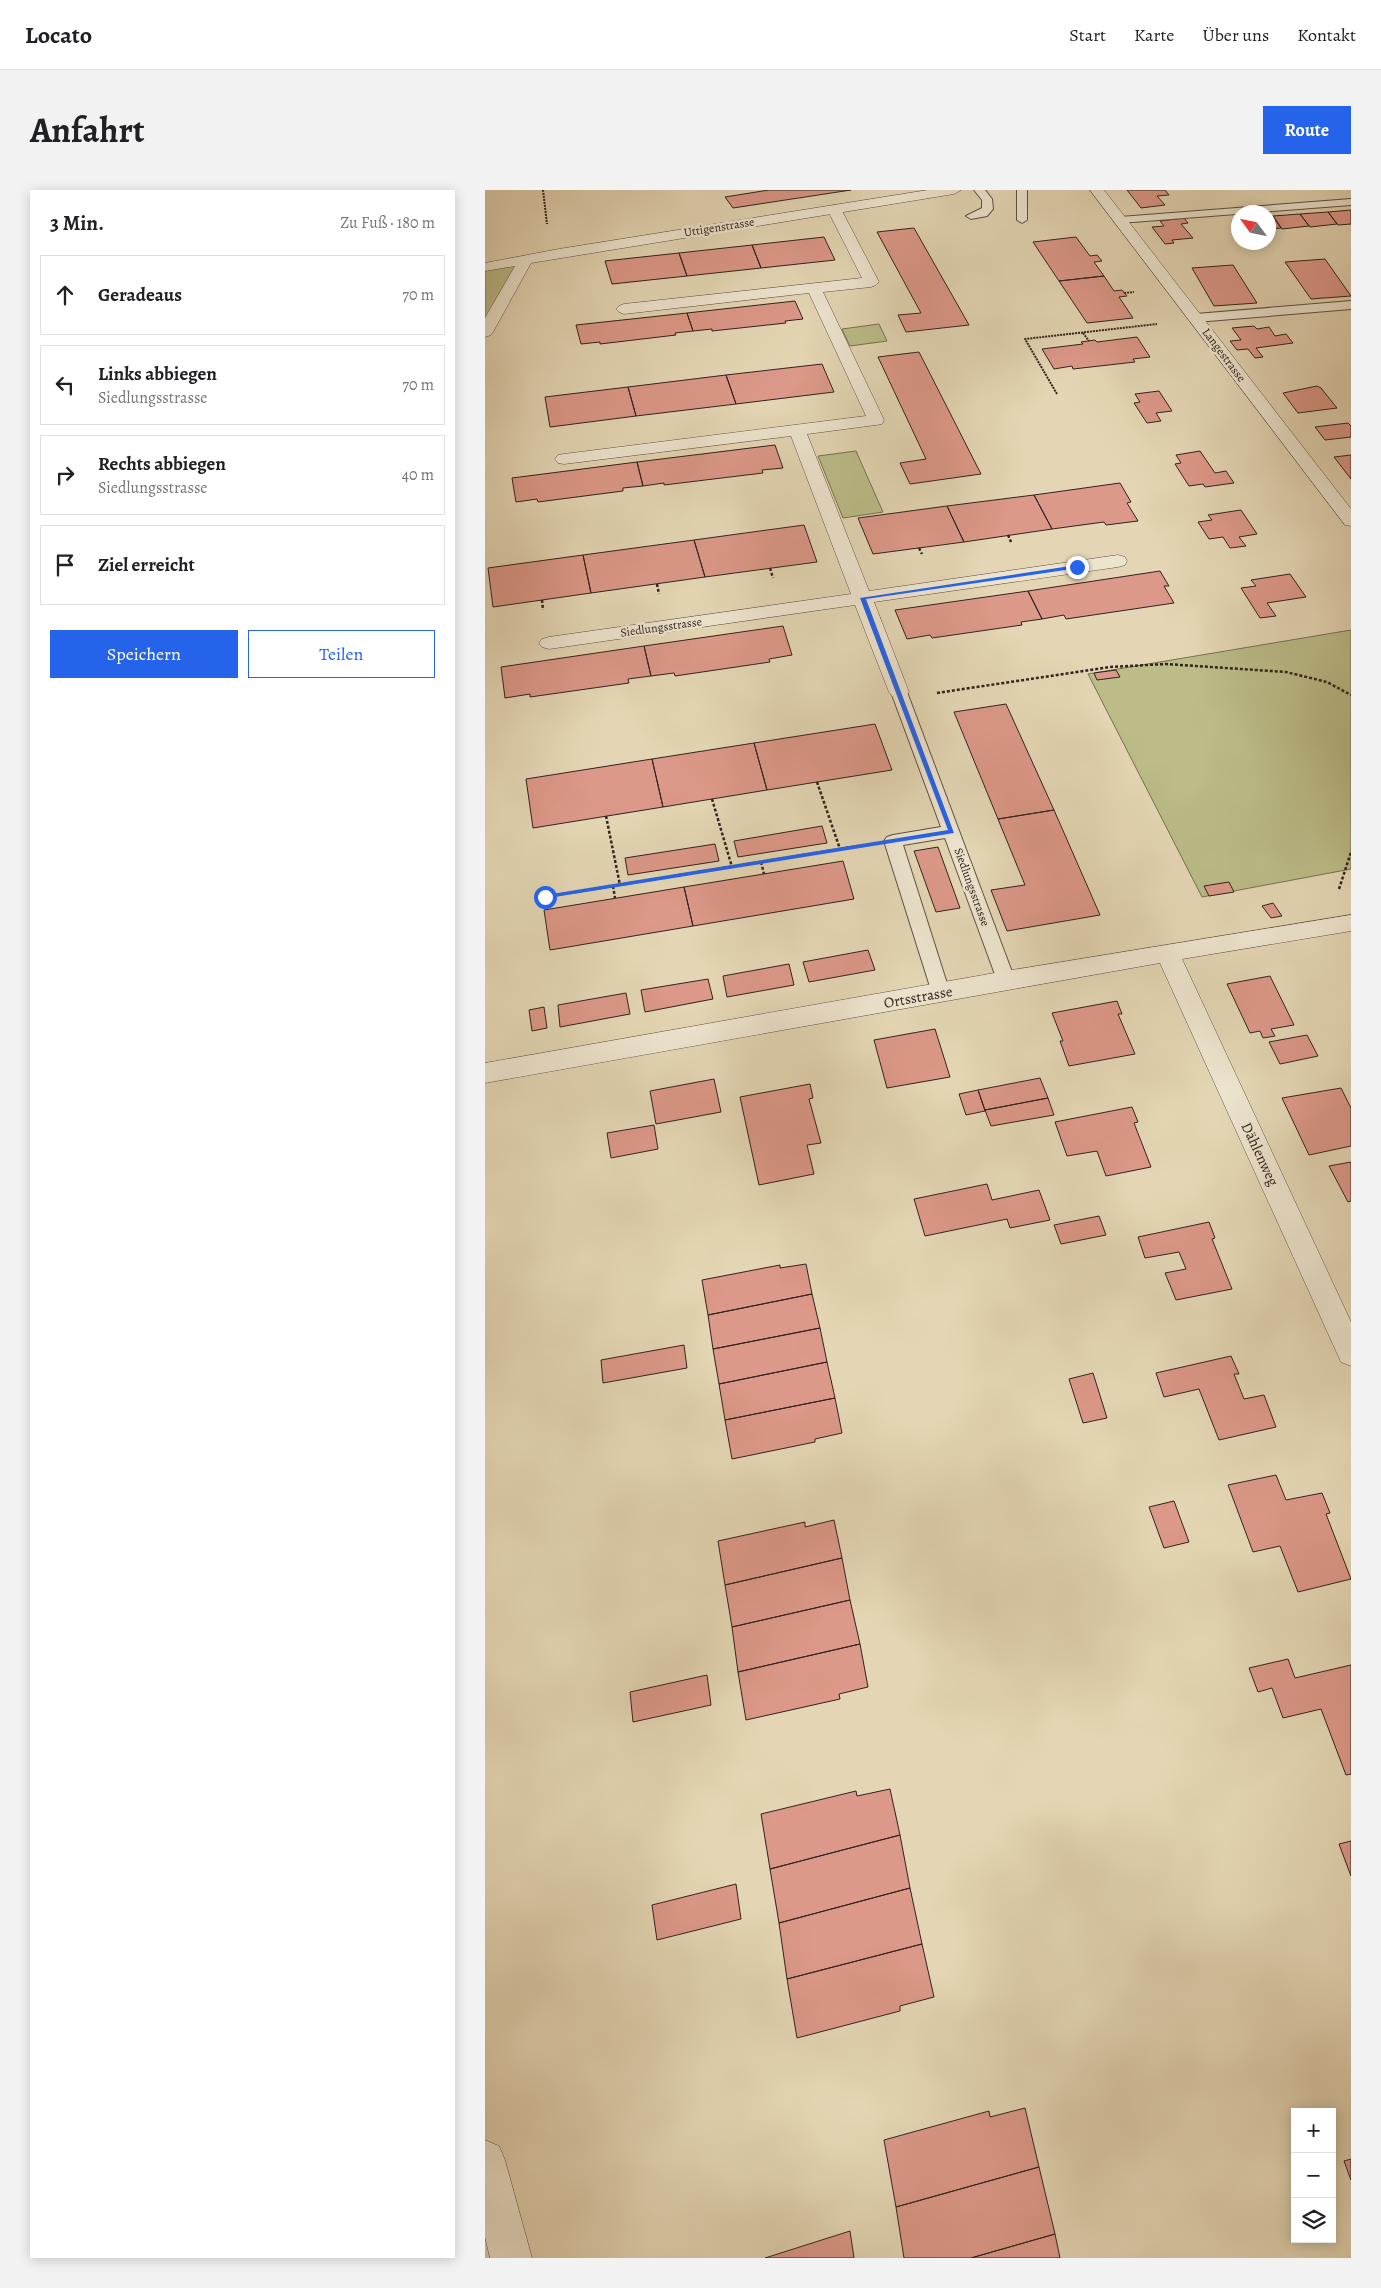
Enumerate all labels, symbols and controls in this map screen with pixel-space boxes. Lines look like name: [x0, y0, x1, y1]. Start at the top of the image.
text: Locato: [25, 19, 92, 51]
text: Start: [1069, 23, 1106, 47]
text: Karte: [1134, 23, 1174, 47]
text: Über uns: [1202, 23, 1269, 47]
text: Kontakt: [1297, 23, 1356, 47]
text: Anfahrt: [30, 106, 145, 154]
button: Route: [1263, 106, 1351, 154]
north arrow: [1231, 205, 1276, 250]
text: 3 Min.: [50, 209, 104, 237]
text: Zu Fuß · 180 m: [340, 212, 435, 234]
street label: Uttigenstrasse: [683, 214, 755, 240]
icon: ahead: [51, 281, 79, 309]
text: Geradeaus: [98, 282, 182, 308]
text: 70 m: [402, 284, 434, 306]
street label: Langestrasse: [1198, 325, 1250, 385]
text: Links abbiegen: [98, 361, 217, 387]
icon: left: [51, 371, 79, 399]
text: 70 m: [402, 374, 434, 396]
text: Siedlungsstrasse: [98, 387, 208, 409]
text: Rechts abbiegen: [98, 451, 226, 477]
icon: right: [51, 461, 79, 489]
text: 40 m: [402, 464, 434, 486]
text: Siedlungsstrasse: [98, 477, 208, 499]
icon: arrive: [51, 551, 79, 579]
text: Ziel erreicht: [98, 552, 195, 578]
route end: [1066, 556, 1089, 579]
street label: Siedlungsstrasse: [619, 613, 703, 641]
button: Speichern: [50, 630, 238, 678]
button: Teilen: [248, 630, 435, 678]
street label: Siedlungsstrasse: [950, 846, 994, 928]
route start: [534, 886, 557, 909]
street label: Ortsstrasse: [882, 981, 954, 1013]
street label: Dählenweg: [1237, 1119, 1284, 1190]
map controls: [1291, 2108, 1336, 2243]
button: +: [1291, 2108, 1336, 2153]
button: −: [1291, 2153, 1336, 2198]
button: layers: [1291, 2198, 1336, 2243]

